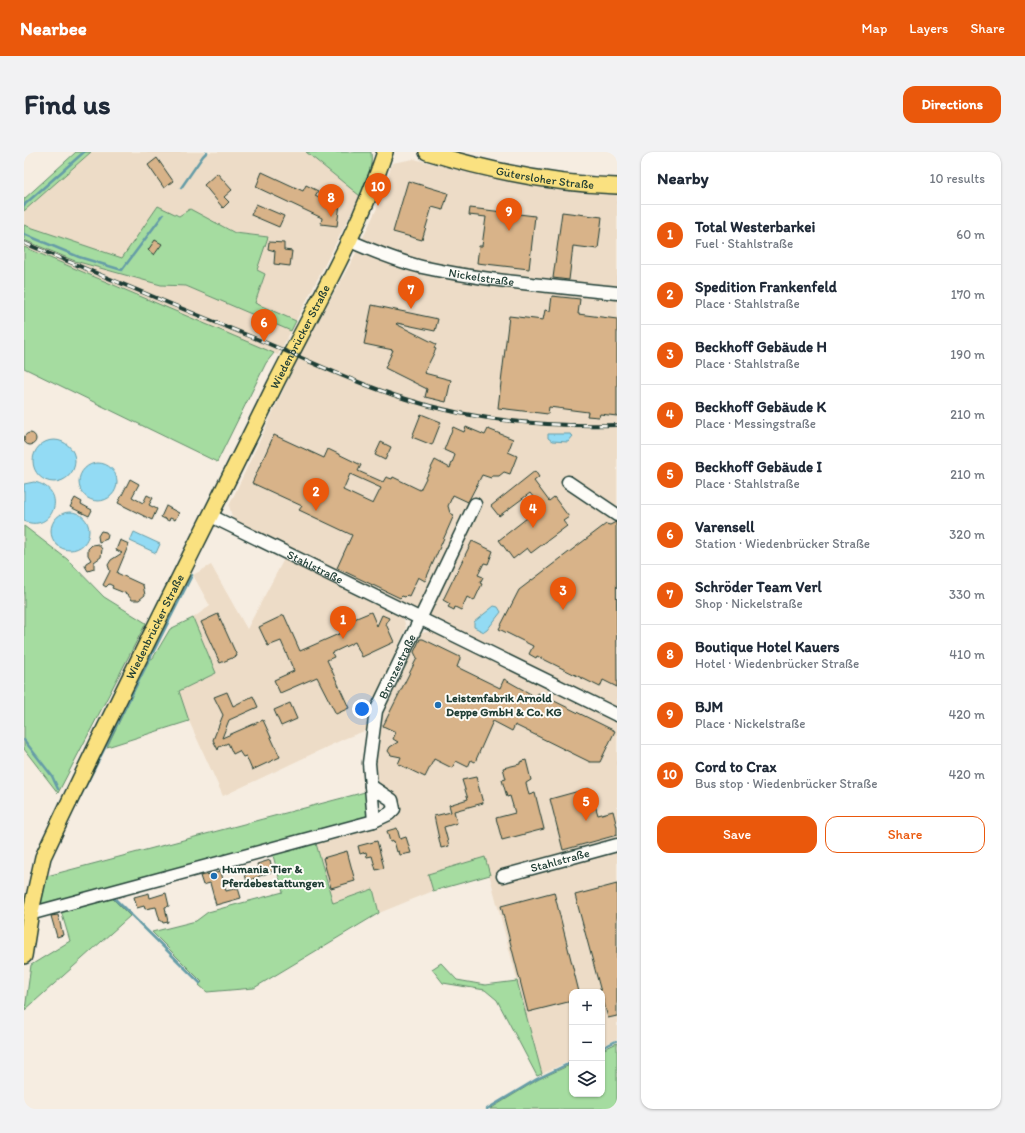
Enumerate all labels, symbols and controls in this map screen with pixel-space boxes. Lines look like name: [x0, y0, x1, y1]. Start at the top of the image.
text: Nearbee: [20, 17, 87, 40]
text: Map: [862, 20, 887, 37]
text: Layers: [909, 20, 948, 37]
text: Share: [970, 20, 1005, 37]
button: Directions: [903, 86, 1001, 123]
text: Find us: [24, 87, 111, 121]
street label: Gütersloher Straße: [495, 163, 595, 192]
text: Nearby: [657, 168, 709, 188]
text: 10 results: [929, 171, 985, 186]
pin: 10: [365, 173, 391, 206]
pin: 8: [318, 184, 344, 217]
pin: 9: [496, 198, 522, 231]
text: Total Westerbarkei: [695, 218, 815, 236]
text: 1: [667, 227, 673, 242]
text: 60 m: [956, 227, 985, 242]
text: Fuel · Stahlstraße: [695, 236, 793, 251]
street label: Nickelstraße: [448, 265, 515, 289]
pin: 7: [398, 276, 424, 309]
text: Spedition Frankenfeld: [695, 278, 837, 296]
street label: Wiedenbrücker Straße: [267, 282, 333, 391]
text: 2: [667, 287, 673, 302]
text: 170 m: [951, 287, 985, 302]
text: Place · Stahlstraße: [695, 296, 800, 311]
pin: 6: [251, 309, 277, 342]
text: Beckhoff Gebäude H: [695, 338, 827, 356]
text: 3: [666, 347, 674, 362]
text: 190 m: [950, 347, 985, 362]
text: Place · Stahlstraße: [695, 356, 800, 371]
text: Beckhoff Gebäude K: [695, 398, 826, 416]
text: 4: [666, 407, 674, 422]
text: 210 m: [950, 407, 985, 422]
text: Place · Messingstraße: [695, 416, 816, 431]
text: Beckhoff Gebäude I: [695, 458, 822, 476]
text: 5: [667, 467, 673, 482]
text: 210 m: [950, 467, 985, 482]
text: Place · Stahlstraße: [695, 476, 800, 491]
pin: 2: [303, 478, 329, 511]
pin: 4: [520, 495, 546, 528]
text: Varensell: [695, 518, 755, 536]
text: 6: [667, 527, 673, 542]
text: 320 m: [949, 527, 985, 542]
text: Station · Wiedenbrücker Straße: [695, 536, 870, 551]
street label: Stahlstraße: [285, 547, 346, 587]
street label: Wiedenbrücker Straße: [123, 572, 187, 681]
pin: 3: [550, 577, 576, 610]
text: Schröder Team Verl: [695, 578, 822, 596]
text: 7: [667, 587, 673, 602]
text: 330 m: [949, 587, 985, 602]
text: Shop · Nickelstraße: [695, 596, 803, 611]
pin: 1: [330, 606, 356, 639]
street label: Bronzestraße: [376, 632, 419, 701]
text: Boutique Hotel Kauers: [695, 638, 840, 656]
text: 8: [666, 647, 674, 662]
text: 410 m: [949, 647, 985, 662]
text: Hotel · Wiedenbrücker Straße: [695, 656, 859, 671]
place label: Leistenfabrik Arnold Deppe GmbH & Co. KG: [446, 691, 562, 720]
text: BJM: [695, 698, 723, 716]
your location: [352, 699, 372, 719]
marker: Leistenfabrik Arnold Deppe GmbH & Co. KG: [433, 700, 443, 710]
text: 9: [667, 707, 673, 722]
text: 420 m: [948, 707, 985, 722]
text: Place · Nickelstraße: [695, 716, 805, 731]
text: Cord to Crax: [695, 758, 777, 776]
text: 10: [663, 767, 677, 782]
text: 420 m: [948, 767, 985, 782]
text: Bus stop · Wiedenbrücker Straße: [695, 776, 877, 791]
pin: 5: [573, 788, 599, 821]
button: Save: [657, 816, 817, 853]
button: Share: [825, 816, 985, 853]
street label: Stahlstraße: [529, 846, 591, 875]
place label: Humania Tier & Pferdebestattungen: [222, 862, 324, 891]
marker: Humania Tier & Pferdebestattungen: [209, 871, 219, 881]
map controls: [569, 989, 605, 1097]
button: +: [569, 989, 605, 1025]
button: −: [569, 1025, 605, 1061]
button: layers: [569, 1061, 605, 1097]

